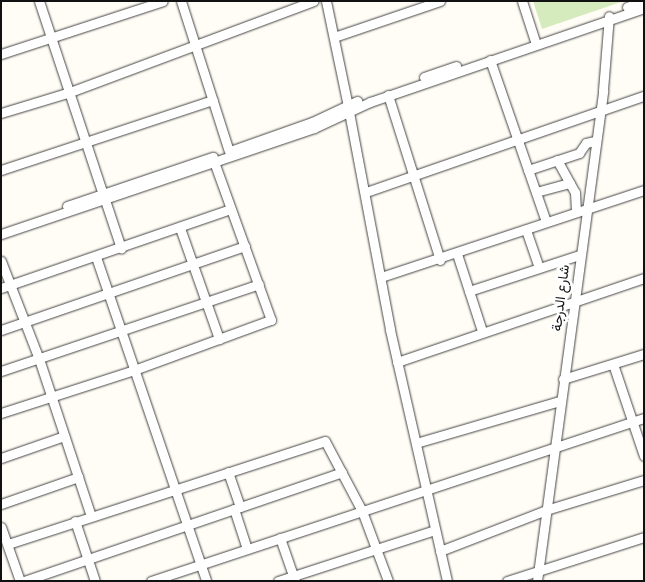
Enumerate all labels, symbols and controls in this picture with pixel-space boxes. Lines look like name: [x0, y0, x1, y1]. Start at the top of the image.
street label: شارع الدرجة: [548, 264, 572, 332]

